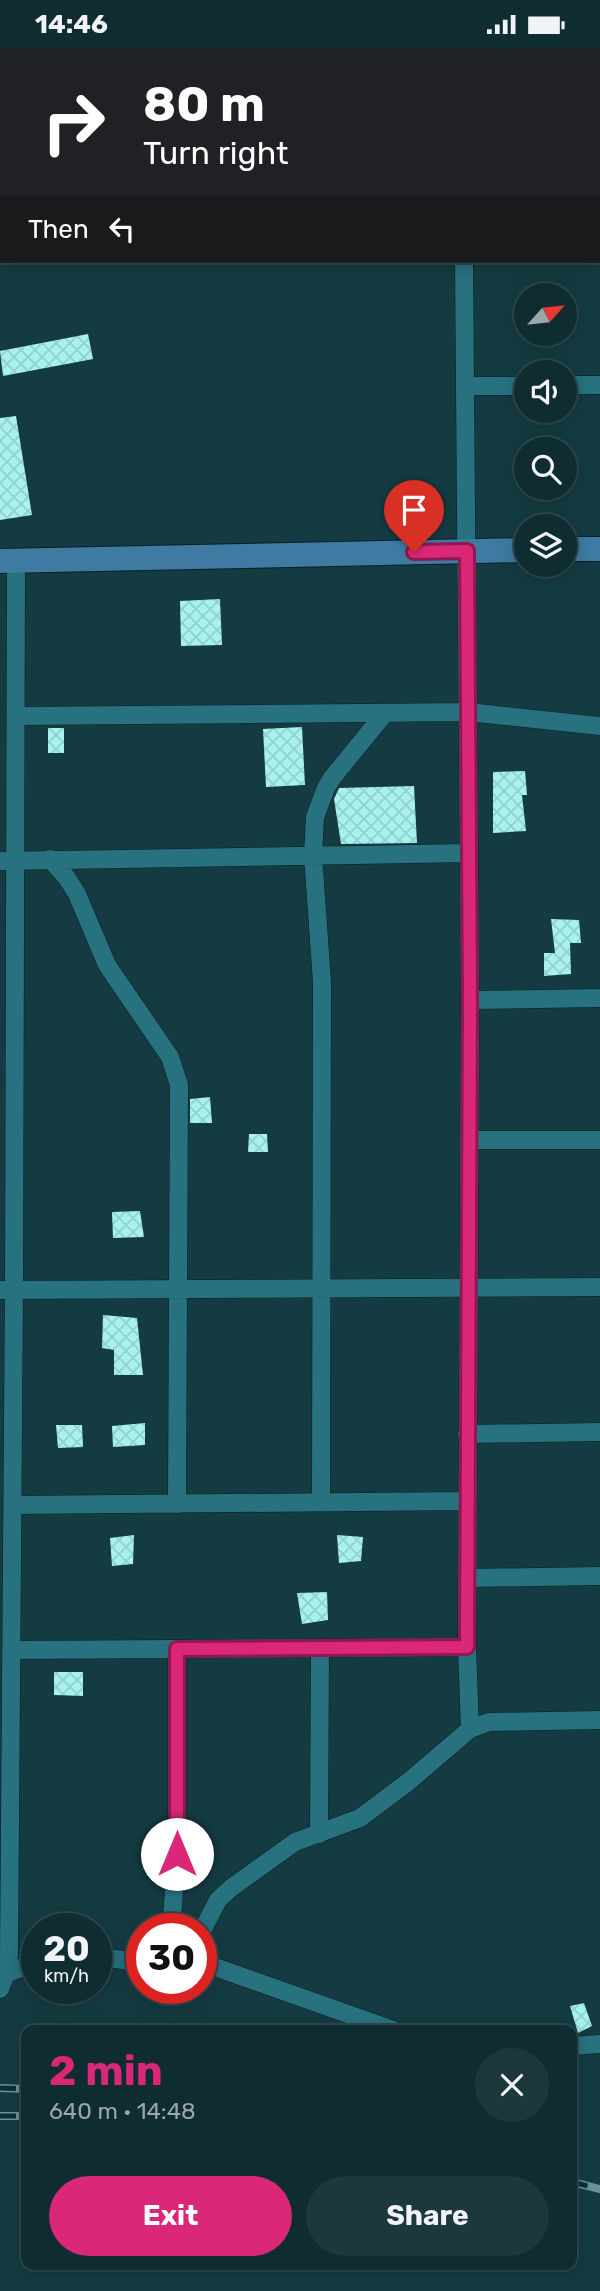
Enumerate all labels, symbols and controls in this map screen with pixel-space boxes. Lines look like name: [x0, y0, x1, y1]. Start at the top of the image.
text: 14:46: [35, 9, 108, 40]
text: 80 m: [143, 75, 265, 133]
icon: right: [28, 77, 119, 168]
text: Turn right: [143, 134, 288, 172]
icon: left: [103, 210, 141, 248]
text: Then: [28, 214, 89, 245]
north arrow: [514, 283, 578, 347]
map controls: [514, 283, 577, 577]
button: sound: [514, 360, 577, 423]
button: search: [514, 437, 577, 500]
pin: [384, 480, 444, 552]
icon: arrive: [395, 491, 433, 529]
button: layers: [514, 514, 577, 577]
position arrow: [140, 1817, 214, 1891]
speed limit sign: 30: [126, 1913, 217, 2004]
text: 20: [43, 1928, 90, 1970]
text: km/h: [44, 1965, 89, 1987]
text: 2 min: [49, 2046, 163, 2096]
button: close: [475, 2048, 549, 2122]
text: 640 m · 14:48: [49, 2097, 196, 2125]
button: Exit: [49, 2176, 292, 2256]
button: Share: [306, 2176, 549, 2256]

